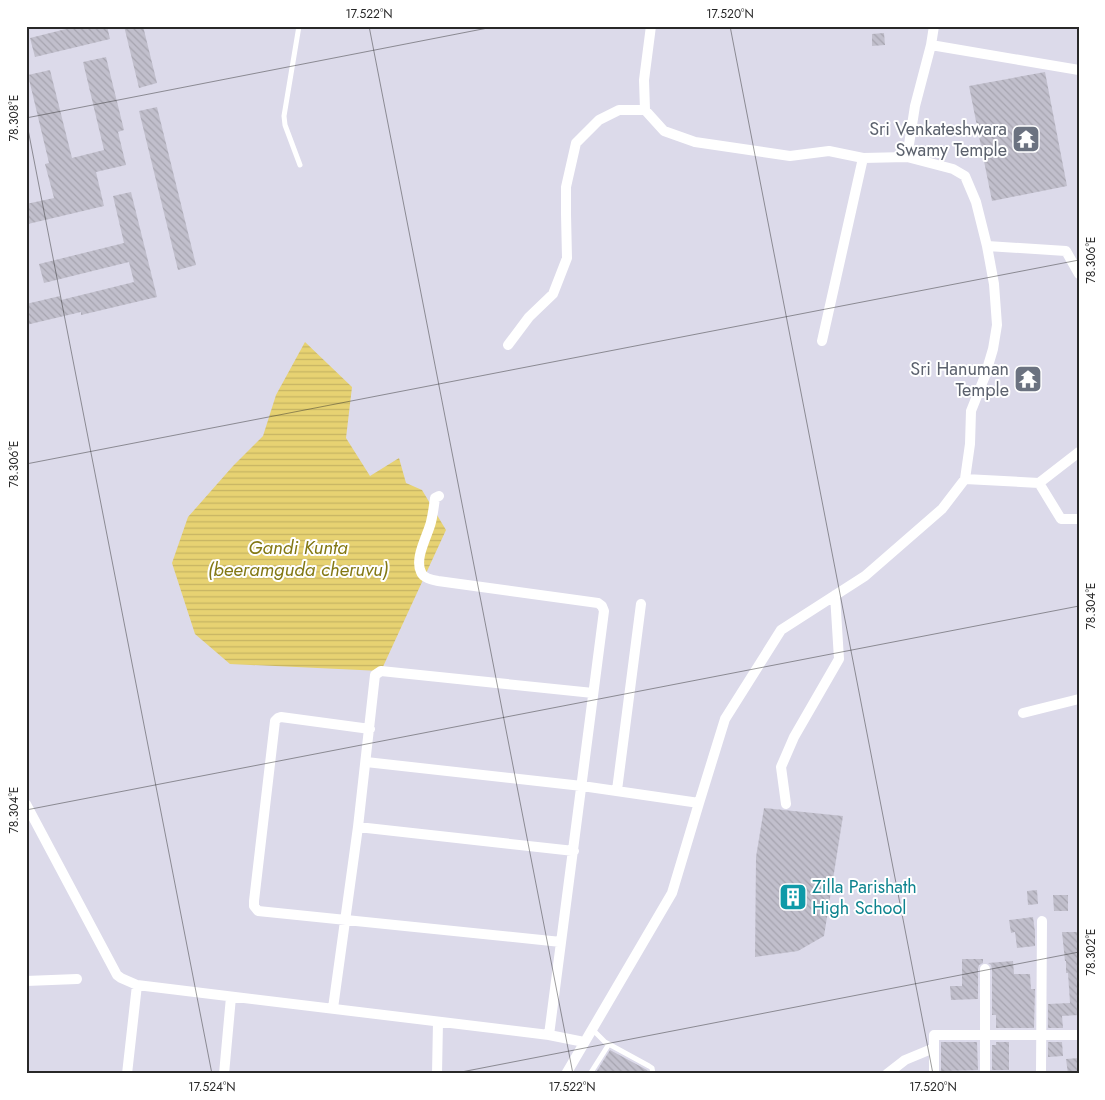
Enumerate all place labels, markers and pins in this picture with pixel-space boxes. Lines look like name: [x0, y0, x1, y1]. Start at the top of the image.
place label: Sri Venkateshwara Swamy Temple: [869, 116, 1007, 163]
temple icon: Sri Venkateshwara Swamy Temple: [1011, 124, 1041, 154]
place label: Sri Hanuman Temple: [910, 356, 1009, 403]
temple icon: Sri Hanuman Temple: [1013, 364, 1043, 394]
place label: Zilla Parishath High School: [812, 874, 917, 921]
building icon: Zilla Parishath High School: [778, 882, 808, 912]

